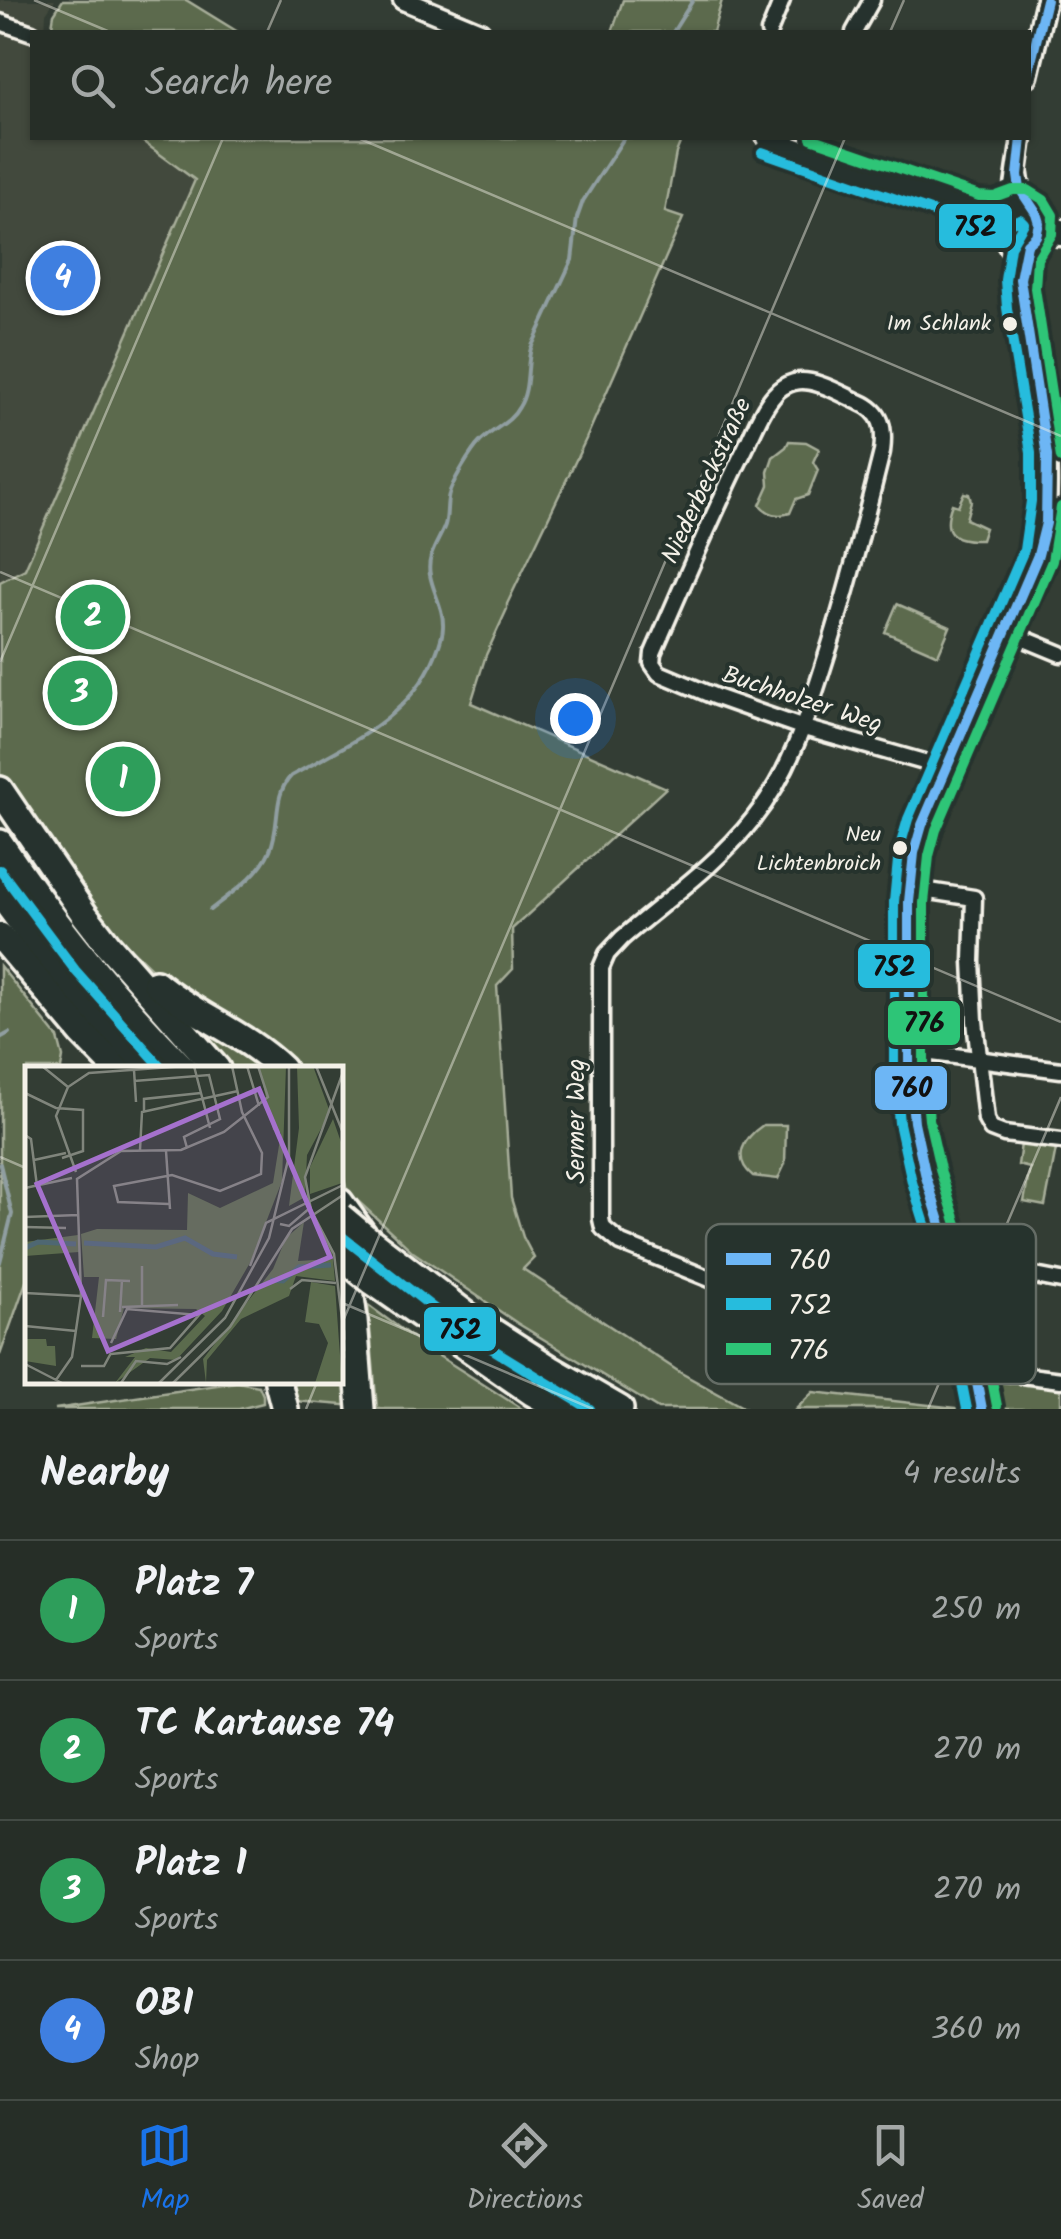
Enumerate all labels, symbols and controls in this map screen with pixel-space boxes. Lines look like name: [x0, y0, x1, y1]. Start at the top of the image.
search box: [30, 30, 1031, 140]
text: Search here: [145, 55, 332, 115]
icon: search: [65, 58, 120, 113]
line badge: 752: [937, 202, 1014, 250]
text: 752: [953, 206, 997, 251]
pin: 4: [30, 240, 96, 316]
place label: Im Schlank: [887, 307, 992, 342]
marker: Im Schlank: [1000, 314, 1020, 334]
street label: Niederbeckstraße: [651, 391, 763, 571]
pin: 2: [61, 580, 126, 654]
street label: Buchholzer Weg: [717, 655, 887, 745]
pin: 3: [48, 656, 112, 730]
your location: [550, 693, 601, 744]
pin: 1: [90, 742, 156, 816]
place label: Neu Lichtenbroich: [756, 818, 881, 882]
marker: Neu Lichtenbroich: [890, 838, 910, 858]
line badge: 752: [856, 942, 932, 990]
text: 752: [872, 946, 916, 991]
line badge: 776: [886, 999, 962, 1047]
text: 776: [903, 1002, 945, 1047]
street label: Sermer Weg: [557, 1059, 597, 1183]
line badge: 760: [873, 1064, 949, 1112]
inset map: [25, 1066, 342, 1384]
text: 760: [890, 1067, 933, 1112]
legend: [706, 1224, 1036, 1384]
text: 760: [788, 1239, 830, 1284]
text: 752: [788, 1284, 832, 1329]
line badge: 752: [422, 1305, 498, 1353]
text: 752: [438, 1309, 482, 1354]
text: 776: [788, 1329, 829, 1374]
text: Nearby: [40, 1441, 169, 1508]
text: 4 results: [903, 1449, 1021, 1500]
text: Platz 7: [135, 1555, 253, 1615]
text: 1: [68, 1585, 77, 1636]
text: 250 m: [931, 1585, 1021, 1636]
text: Sports: [135, 1615, 218, 1666]
text: TC Kartause 74: [135, 1695, 394, 1755]
text: 2: [63, 1725, 82, 1776]
text: 270 m: [933, 1725, 1021, 1776]
text: Sports: [135, 1755, 218, 1806]
text: Platz 1: [135, 1835, 247, 1895]
text: 3: [64, 1865, 81, 1916]
text: 270 m: [933, 1865, 1021, 1916]
text: Sports: [135, 1895, 218, 1946]
text: OBI: [135, 1975, 194, 2035]
text: 4: [64, 2005, 81, 2056]
text: 360 m: [931, 2005, 1021, 2056]
text: Shop: [135, 2035, 199, 2086]
tab: Map: [137, 2118, 192, 2223]
tab: Directions: [467, 2118, 583, 2223]
tab: Saved: [857, 2118, 924, 2223]

